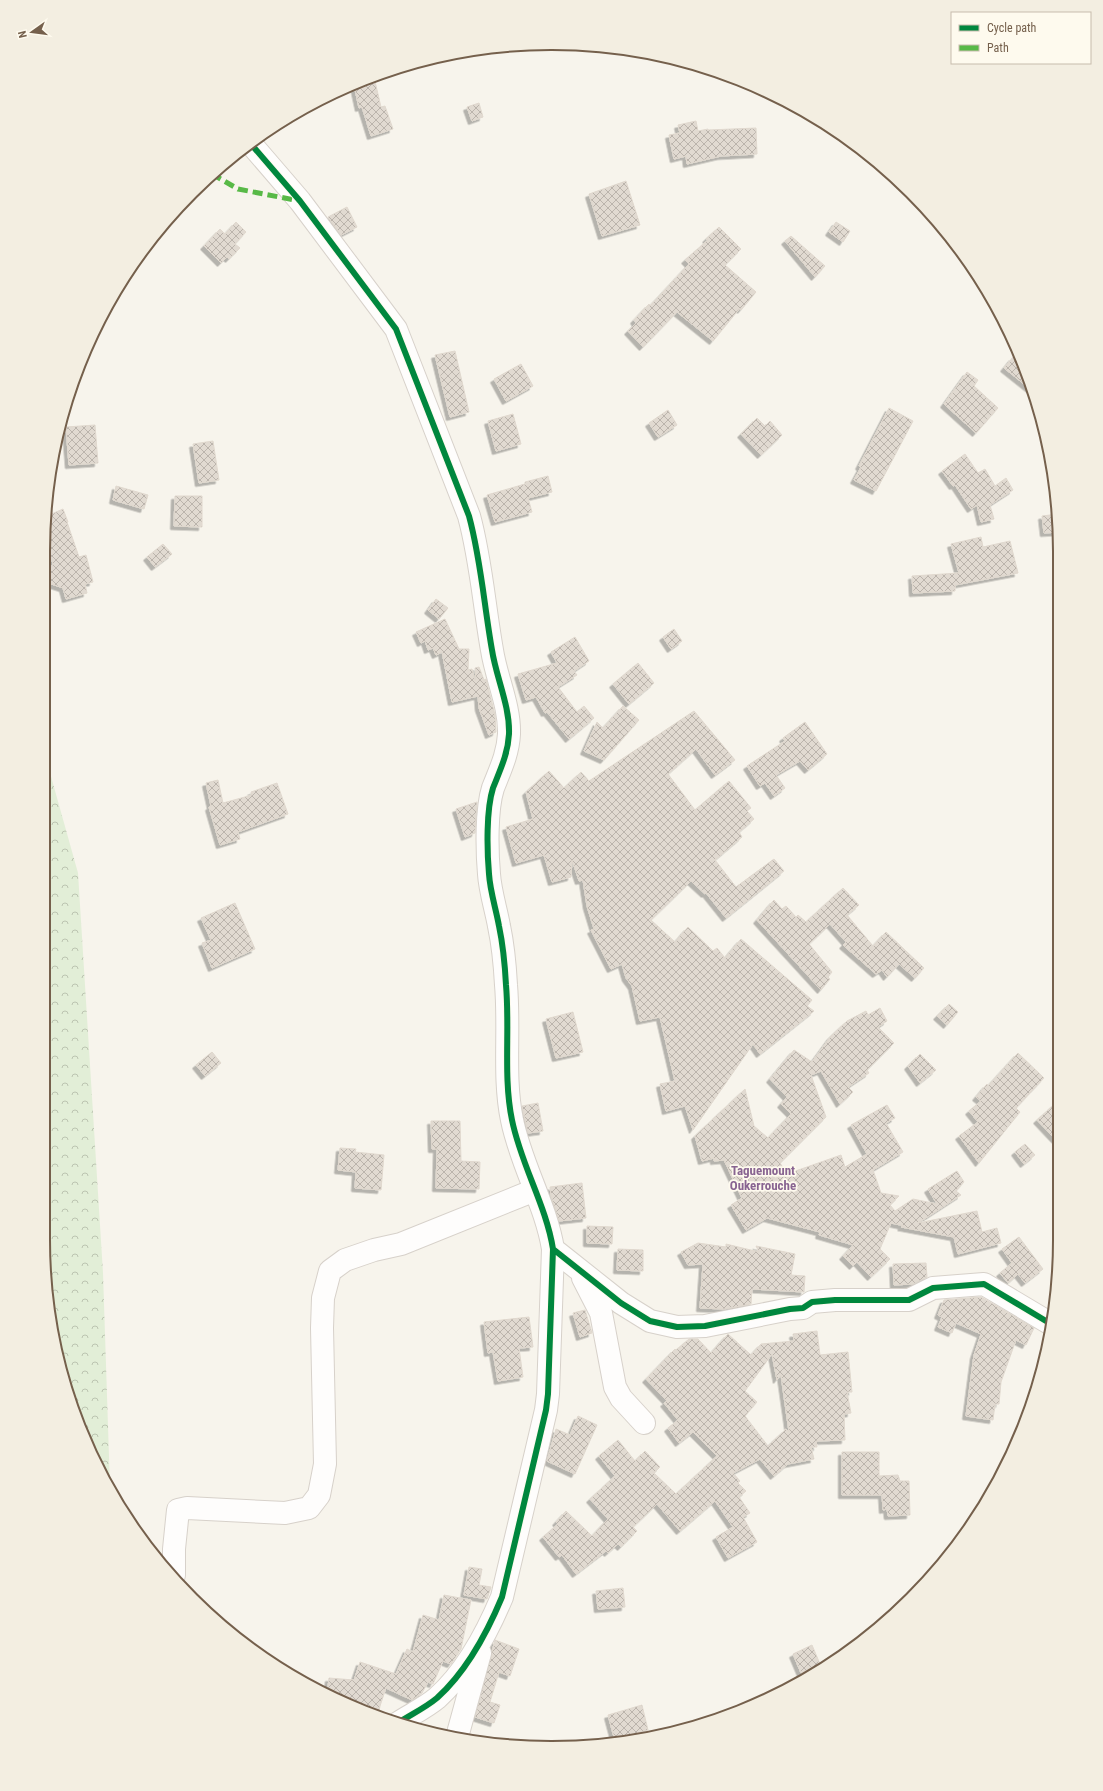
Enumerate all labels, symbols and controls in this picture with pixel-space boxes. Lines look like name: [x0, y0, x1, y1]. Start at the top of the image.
north arrow: [12, 12, 52, 52]
legend: [951, 12, 1091, 64]
text: Cycle path: [987, 21, 1037, 35]
text: N: [16, 29, 30, 39]
text: Path: [987, 41, 1009, 55]
district label: Taguemount Oukerrouche: [730, 1163, 796, 1193]

